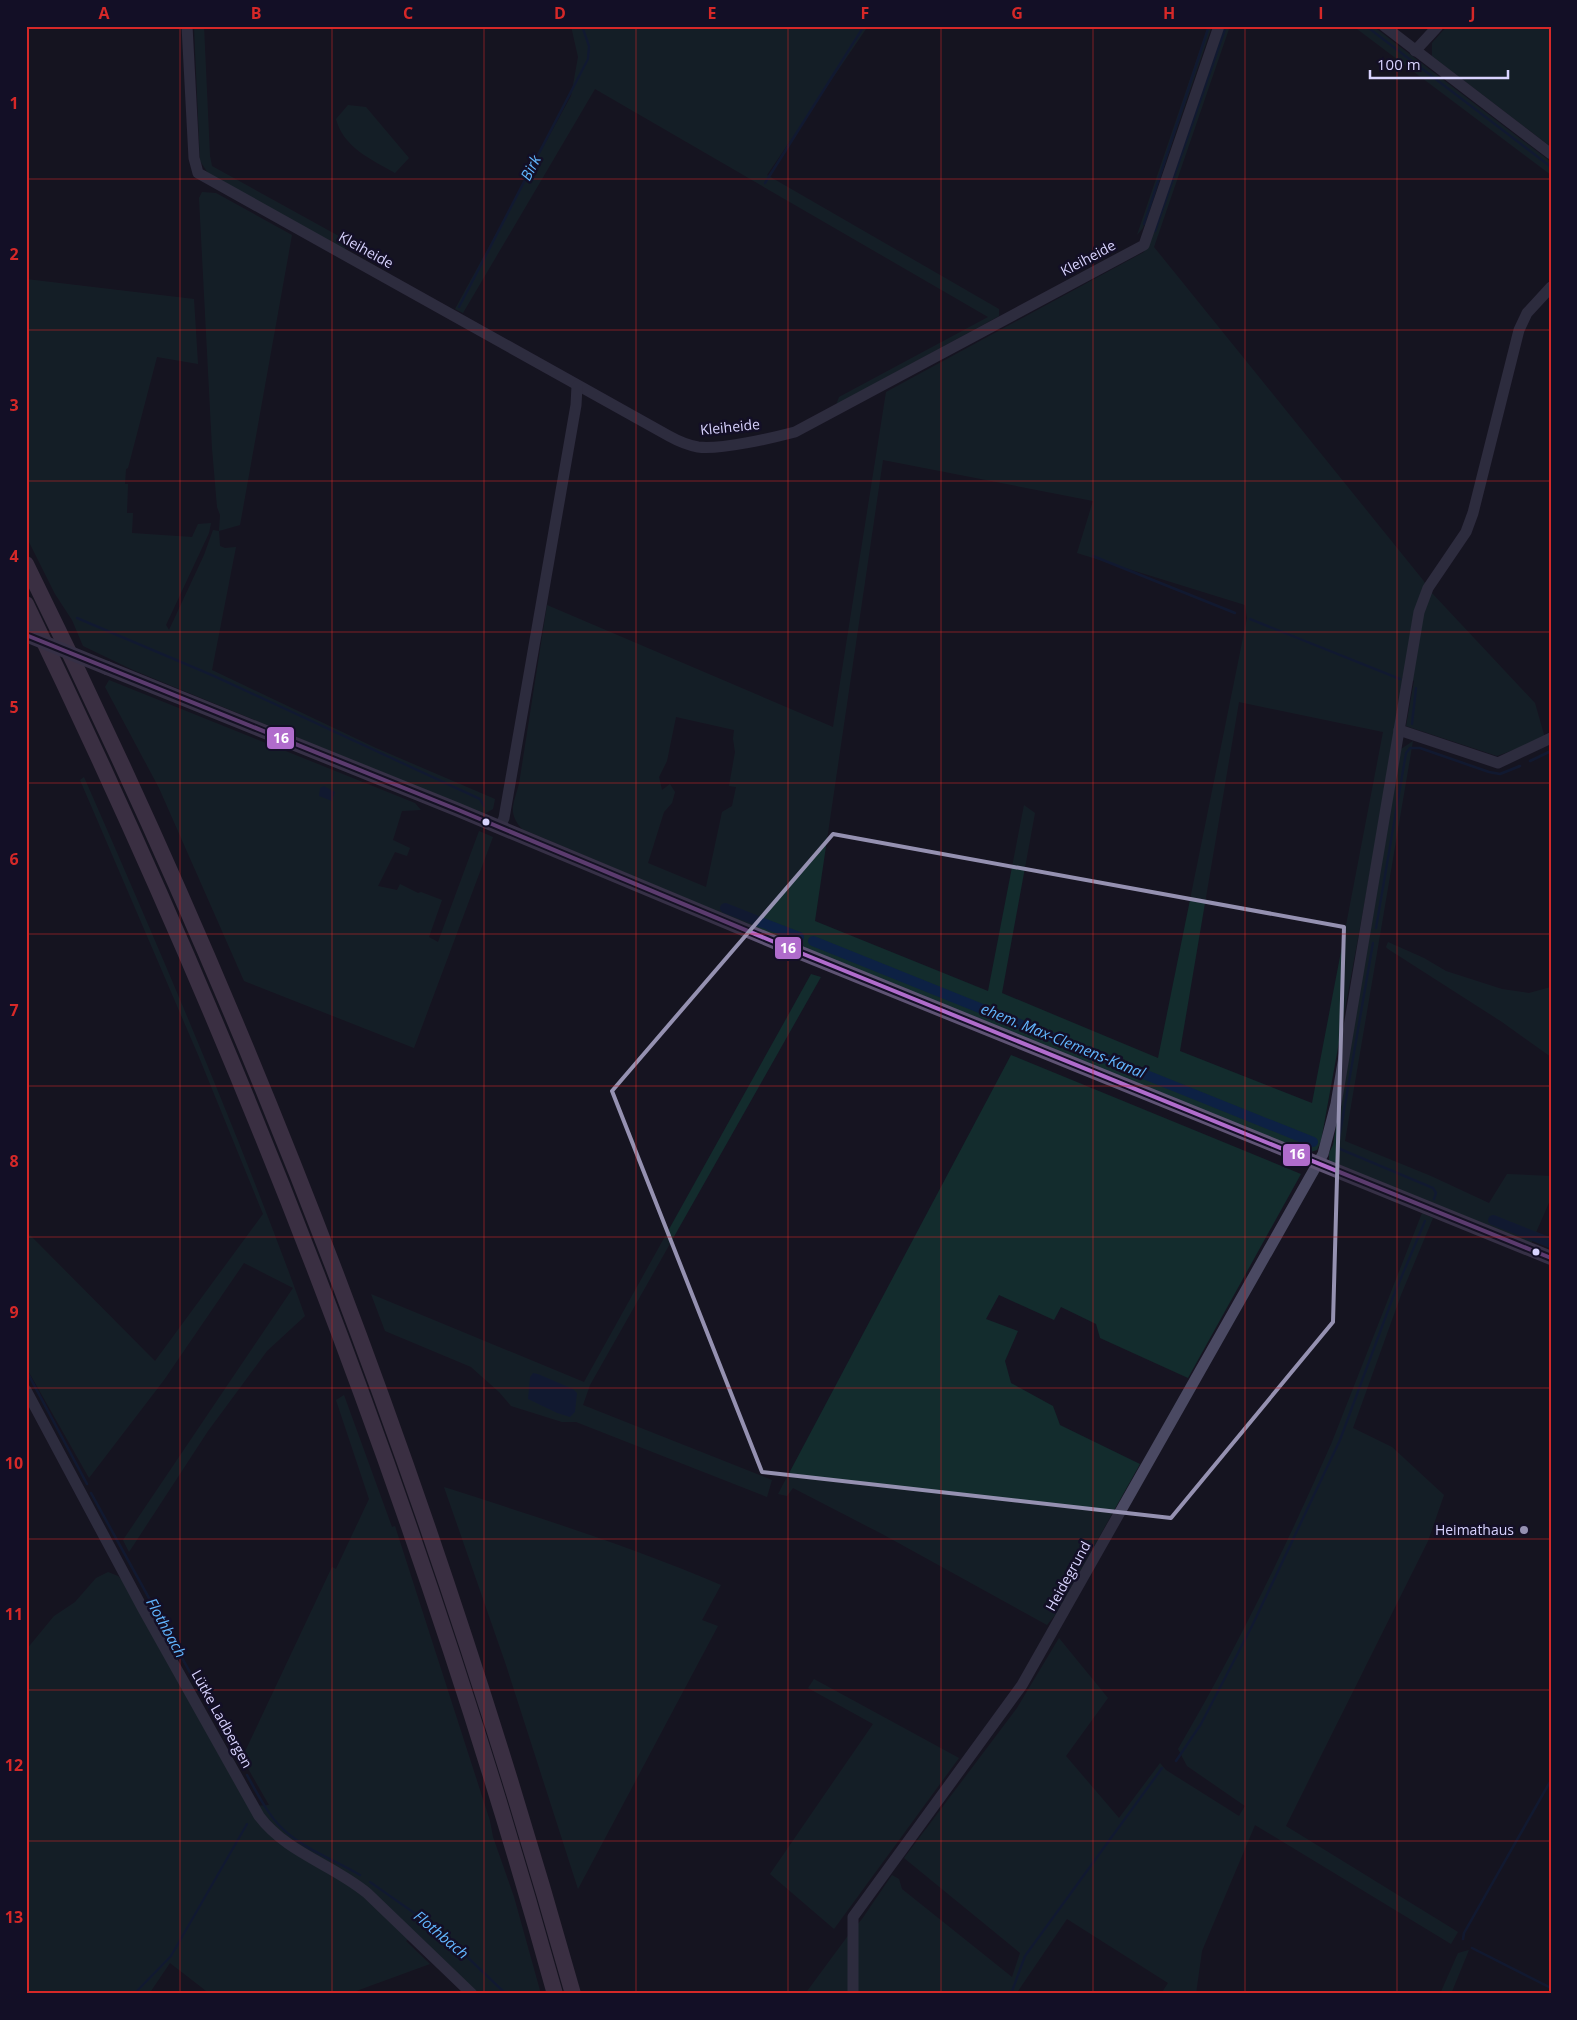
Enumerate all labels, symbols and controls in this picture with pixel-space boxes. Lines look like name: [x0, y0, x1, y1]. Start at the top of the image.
text: A: [98, 2, 110, 24]
text: B: [251, 2, 261, 24]
text: C: [403, 2, 413, 24]
text: D: [554, 2, 566, 24]
text: E: [708, 2, 717, 24]
text: F: [861, 2, 869, 24]
text: G: [1011, 2, 1023, 24]
text: H: [1163, 2, 1175, 24]
text: I: [1318, 2, 1324, 24]
text: J: [1468, 2, 1476, 24]
scale bar: [1370, 48, 1507, 80]
text: 100 m: [1377, 54, 1421, 74]
text: 1: [9, 92, 19, 114]
water label: Birk: [515, 151, 545, 184]
street label: Kleiheide: [335, 227, 397, 272]
street label: Kleiheide: [1057, 235, 1119, 280]
text: 2: [9, 243, 19, 265]
text: 3: [9, 394, 19, 416]
street label: Kleiheide: [699, 414, 761, 439]
text: 4: [9, 545, 19, 567]
text: 5: [9, 696, 19, 718]
line badge: 16: [266, 726, 295, 750]
text: 16: [273, 728, 289, 747]
unlabelled marker: [481, 817, 491, 827]
text: 6: [9, 848, 19, 870]
line badge: 16: [774, 936, 802, 960]
text: 16: [780, 938, 796, 957]
water label: ehem. Max-Clemens-Kanal: [978, 998, 1150, 1083]
text: 7: [9, 999, 19, 1021]
line badge: 16: [1282, 1143, 1311, 1167]
text: 16: [1289, 1144, 1305, 1163]
text: 8: [9, 1150, 19, 1172]
unlabelled marker: [1531, 1247, 1541, 1257]
text: 9: [9, 1301, 19, 1323]
text: 10: [5, 1452, 23, 1474]
place label: Heimathaus: [1435, 1520, 1514, 1539]
marker: Heimathaus: [1518, 1524, 1530, 1536]
street label: Heidegrund: [1041, 1537, 1095, 1614]
water label: Flothbach: [142, 1594, 192, 1661]
text: 11: [5, 1603, 23, 1625]
street label: Lütke Ladbergen: [188, 1666, 257, 1771]
text: 12: [5, 1754, 23, 1776]
water label: Flothbach: [410, 1905, 473, 1963]
text: 13: [5, 1906, 23, 1928]

